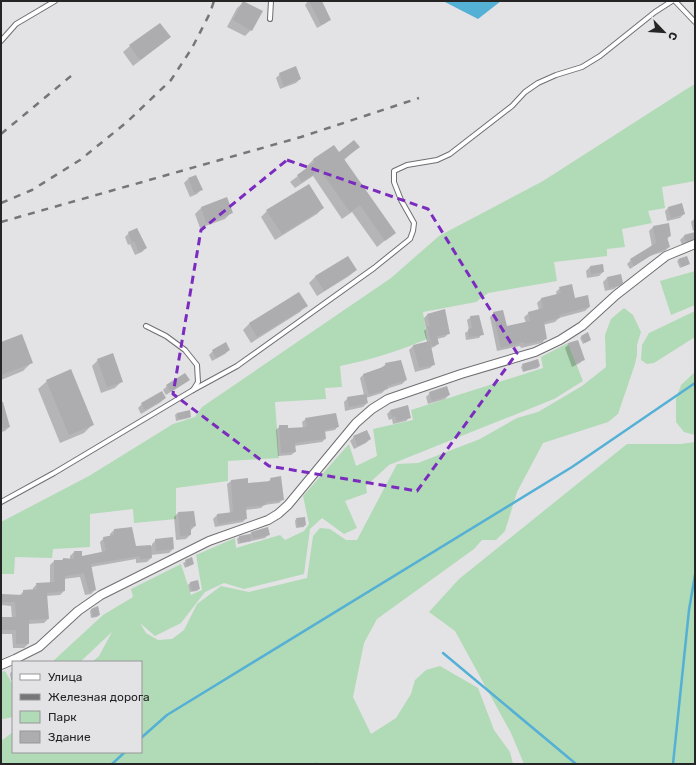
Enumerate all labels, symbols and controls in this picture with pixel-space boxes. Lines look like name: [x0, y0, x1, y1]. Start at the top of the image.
north arrow: [644, 12, 684, 52]
text: С: [665, 30, 680, 43]
legend: [12, 661, 142, 753]
text: Улица: [48, 670, 82, 684]
text: Железная дорога: [48, 690, 150, 704]
text: Парк: [48, 710, 77, 724]
text: Здание: [48, 730, 91, 744]

